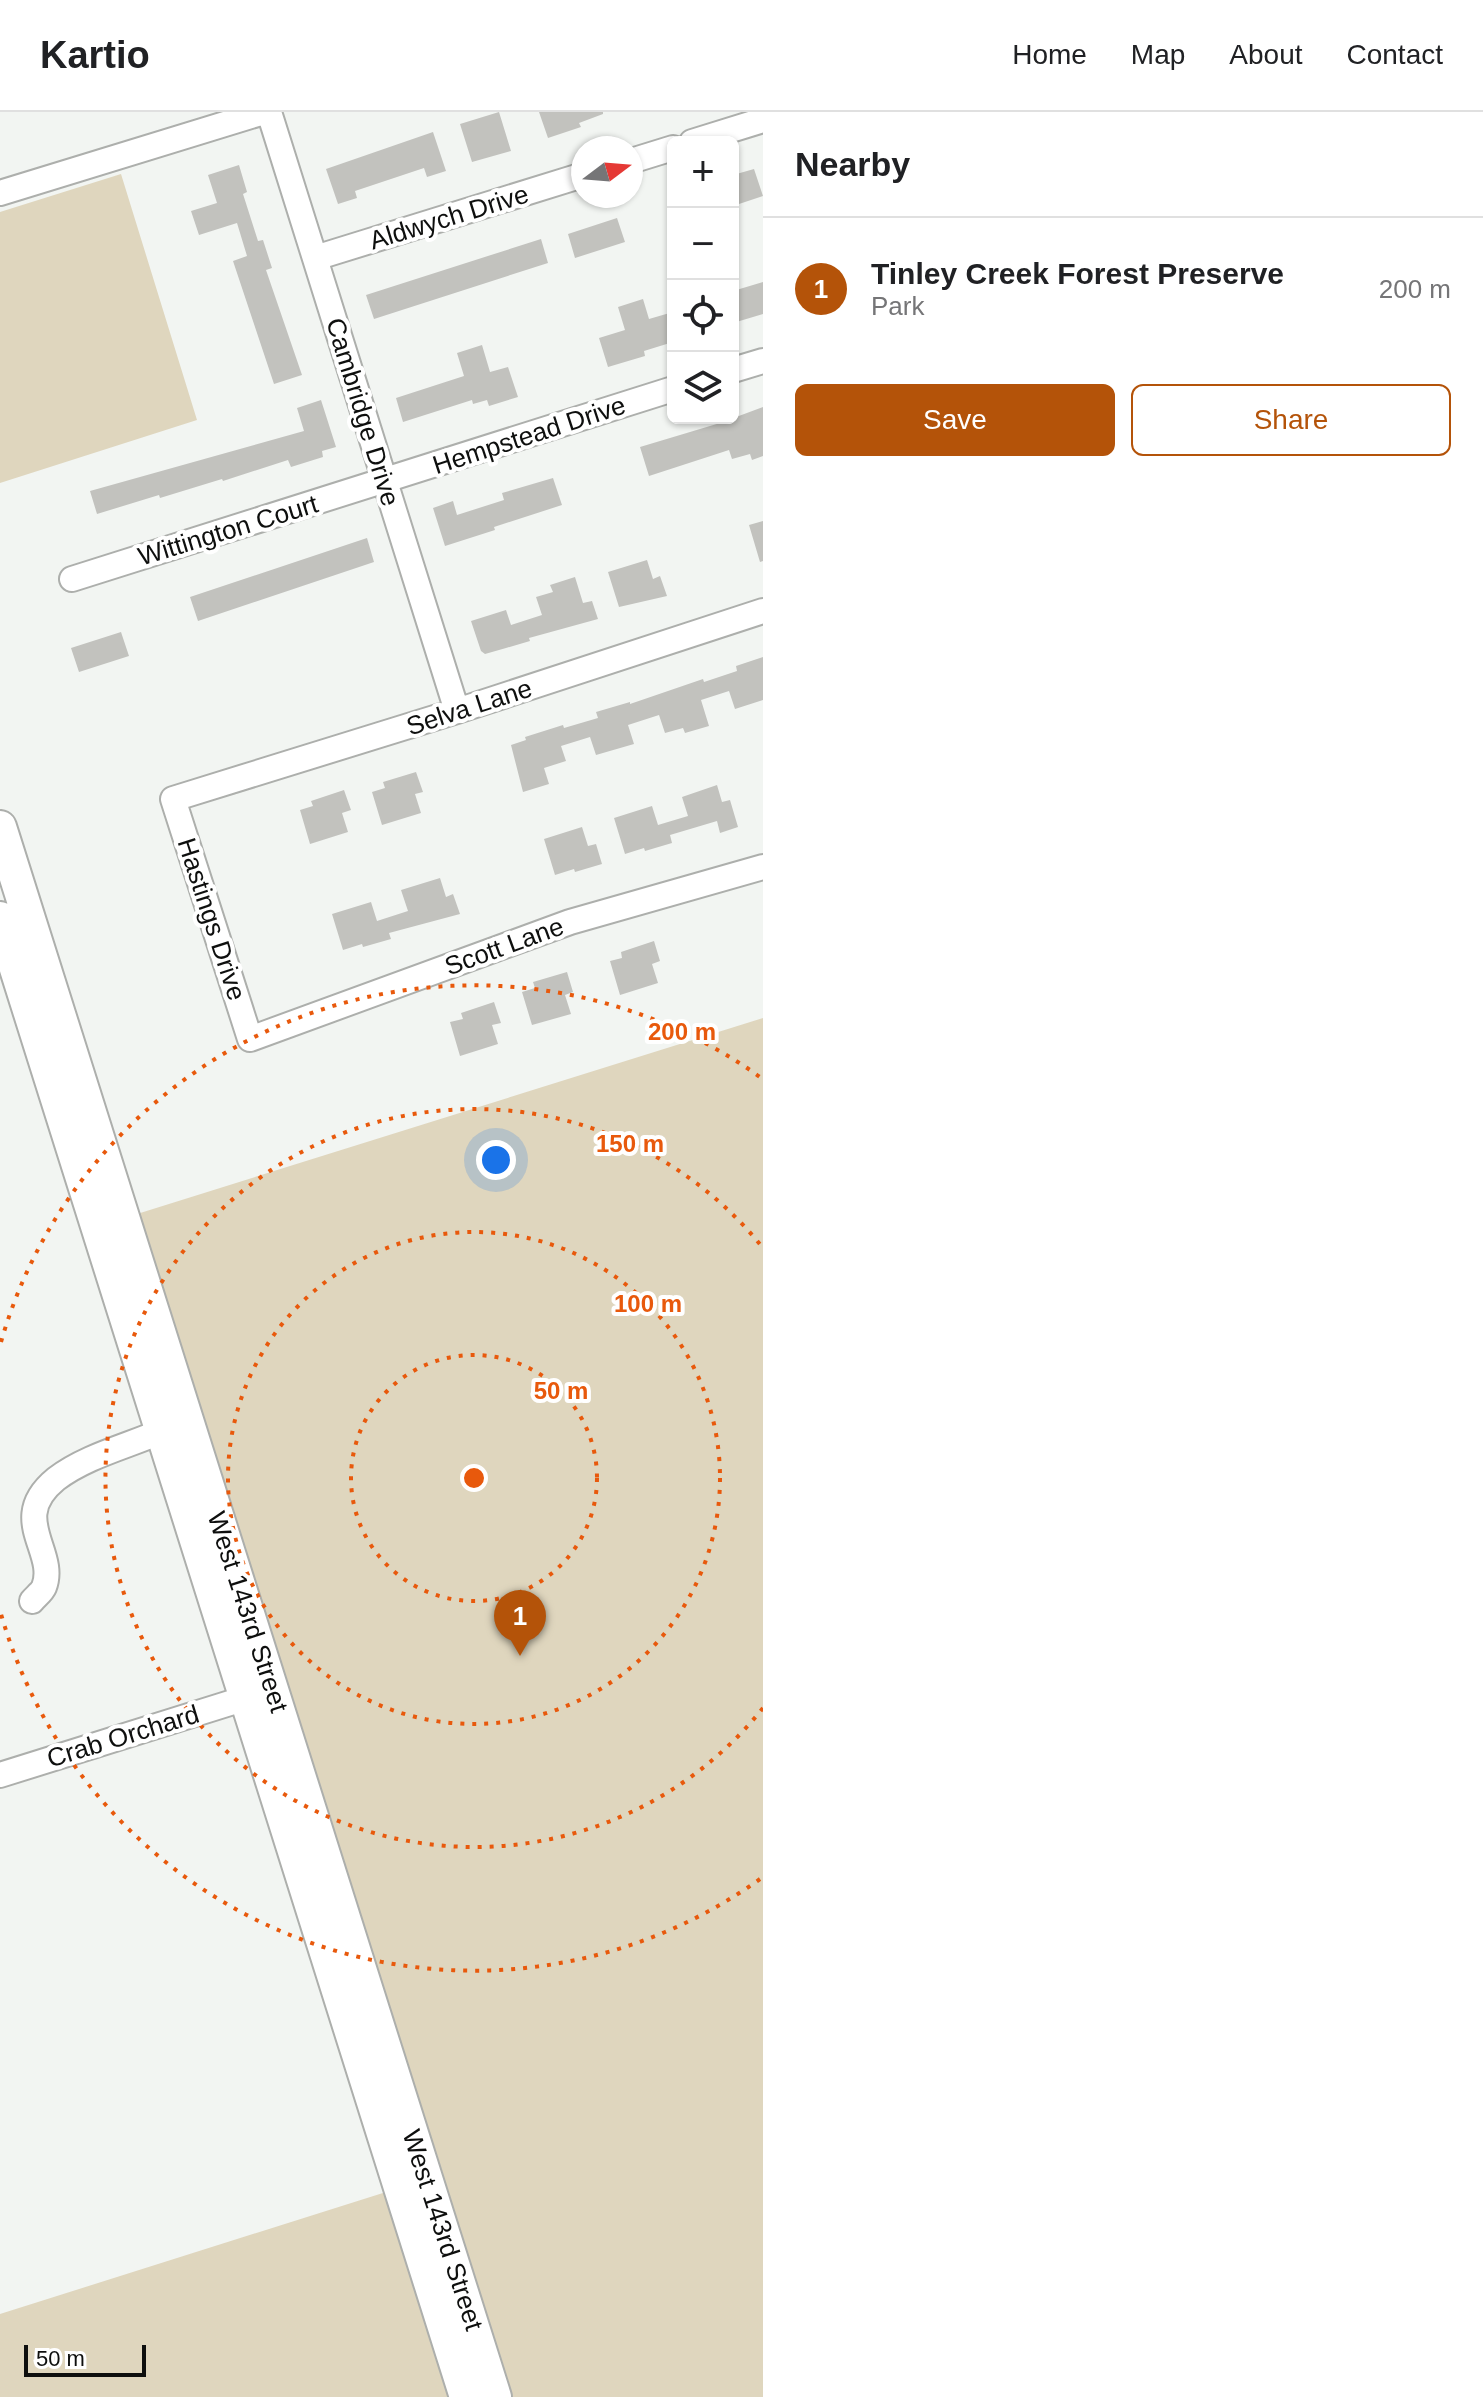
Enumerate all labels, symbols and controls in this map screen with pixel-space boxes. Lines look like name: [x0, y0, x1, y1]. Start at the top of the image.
text: Kartio: [40, 34, 150, 76]
text: Home: [1012, 39, 1087, 70]
text: Map: [1131, 39, 1185, 70]
text: About: [1229, 39, 1303, 70]
text: Contact: [1347, 39, 1443, 70]
north arrow: [571, 136, 643, 208]
map controls: [667, 136, 739, 424]
button: +: [667, 136, 739, 208]
text: Nearby: [795, 145, 910, 183]
street label: Aldwych Drive: [366, 179, 532, 255]
button: −: [667, 208, 739, 280]
text: Tinley Creek Forest Preserve: [871, 257, 1284, 290]
text: 1: [814, 274, 828, 304]
text: 200 m: [1379, 274, 1451, 304]
button: locate: [667, 280, 739, 352]
text: Park: [871, 291, 924, 321]
street label: Cambridge Drive: [320, 314, 406, 510]
button: layers: [667, 352, 739, 424]
button: Save: [795, 384, 1115, 456]
button: Share: [1131, 384, 1451, 456]
street label: Hempstead Drive: [429, 390, 629, 480]
street label: Wittington Court: [134, 488, 322, 572]
street label: Selva Lane: [402, 673, 536, 741]
street label: Hastings Drive: [172, 834, 252, 1004]
street label: Scott Lane: [440, 911, 568, 981]
text: 200 m: [648, 1018, 716, 1045]
text: 150 m: [596, 1130, 664, 1157]
your location: [476, 1140, 516, 1180]
text: 100 m: [614, 1290, 682, 1317]
text: 50 m: [534, 1377, 588, 1404]
centre of rings: [460, 1464, 488, 1492]
street label: West 143rd Street: [201, 1508, 295, 1717]
pin: 1: [494, 1590, 546, 1656]
street label: Crab Orchard: [43, 1699, 203, 1773]
street label: West 143rd Street: [396, 2126, 490, 2335]
scale bar: [24, 2341, 146, 2377]
text: 50 m: [36, 2346, 85, 2371]

